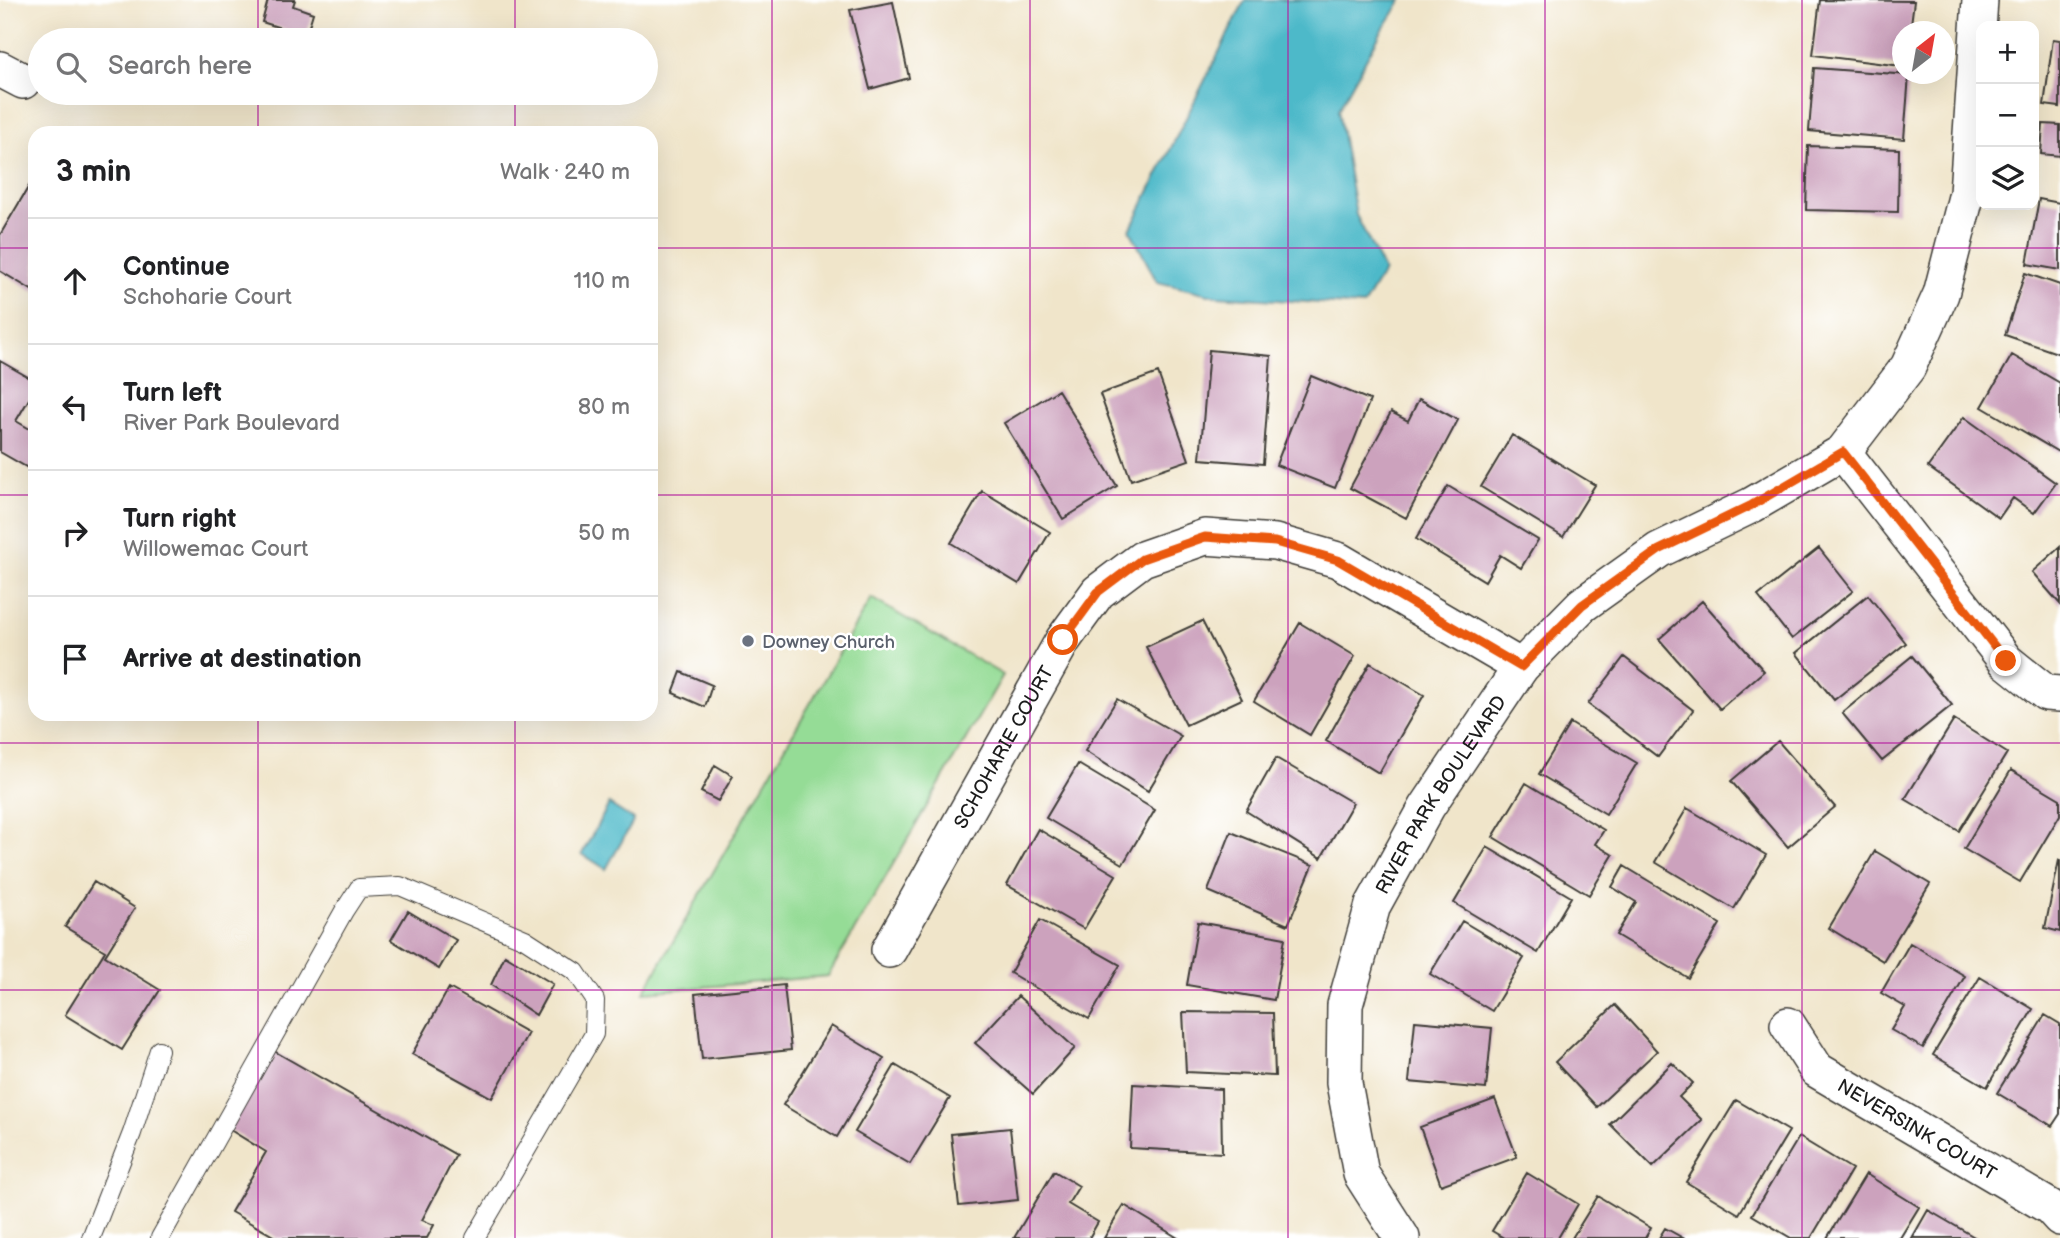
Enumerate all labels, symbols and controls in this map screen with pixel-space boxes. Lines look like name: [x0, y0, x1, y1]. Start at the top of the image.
north arrow: [1892, 21, 1955, 84]
map controls: [1976, 21, 2039, 210]
button: +: [1976, 21, 2039, 84]
search box: [28, 28, 658, 105]
icon: search: [52, 48, 90, 86]
text: Search here: [108, 51, 252, 82]
button: −: [1976, 84, 2039, 147]
button: layers: [1976, 147, 2039, 210]
text: 3 min: [56, 154, 131, 190]
text: Walk · 240 m: [500, 158, 630, 186]
text: Continue: [123, 252, 230, 283]
icon: ahead: [56, 262, 94, 300]
text: 110 m: [573, 267, 630, 295]
text: Schoharie Court: [123, 283, 292, 311]
text: Turn left: [123, 378, 222, 409]
icon: left: [56, 388, 94, 426]
text: 80 m: [578, 393, 630, 421]
text: River Park Boulevard: [123, 409, 340, 437]
text: Turn right: [123, 504, 236, 535]
icon: right: [56, 514, 94, 552]
text: 50 m: [578, 519, 630, 547]
text: Willowemac Court: [123, 535, 308, 563]
route start: [1047, 624, 1078, 655]
place label: Downey Church: [762, 631, 895, 654]
marker: Downey Church: [740, 633, 756, 649]
icon: arrive: [56, 640, 94, 678]
text: Arrive at destination: [123, 644, 362, 675]
route end: [1990, 645, 2021, 676]
street label: SCHOHARIE COURT: [950, 662, 1059, 833]
street label: RIVER PARK BOULEVARD: [1371, 691, 1512, 898]
street label: NEVERSINK COURT: [1833, 1075, 2001, 1186]

